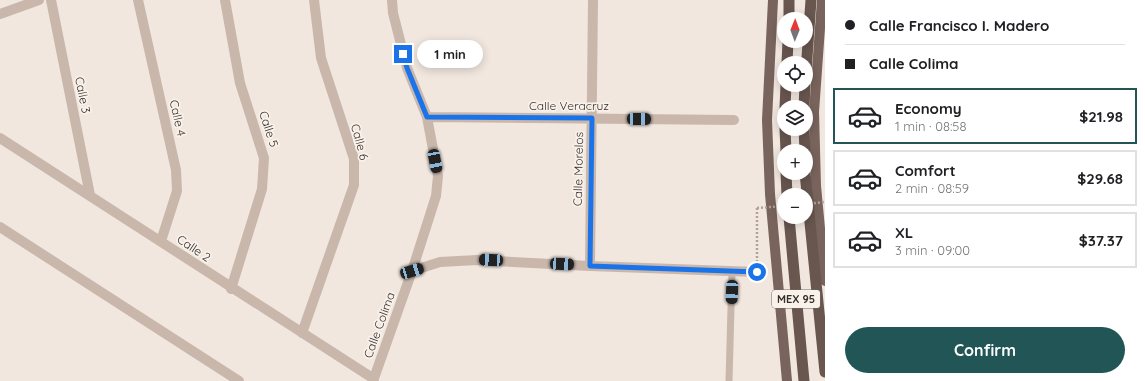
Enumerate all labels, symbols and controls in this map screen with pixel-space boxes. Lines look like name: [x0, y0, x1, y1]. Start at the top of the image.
north arrow: [777, 12, 813, 48]
map controls: [777, 12, 813, 224]
text: Calle Francisco I. Madero: [869, 16, 1049, 35]
callout: 1 min: [417, 40, 483, 68]
route end: [394, 45, 412, 63]
text: 1 min: [434, 46, 466, 62]
text: Calle Colima: [869, 54, 958, 73]
button: locate: [777, 56, 813, 92]
street label: Calle 3: [72, 75, 94, 115]
street label: Calle 4: [167, 98, 189, 138]
street label: Calle Veracruz: [529, 98, 609, 113]
icon: car: [847, 98, 883, 134]
text: Economy: [895, 99, 962, 118]
button: layers: [777, 100, 813, 136]
text: $21.98: [1079, 107, 1123, 126]
street label: Calle 5: [256, 109, 282, 149]
car: [627, 113, 651, 125]
text: 1 min · 08:58: [895, 118, 966, 134]
street label: Calle 6: [348, 122, 372, 162]
street label: Calle Morelos: [570, 131, 586, 206]
button: +: [777, 144, 813, 180]
car: [427, 148, 443, 174]
icon: car: [847, 160, 883, 196]
text: Comfort: [895, 161, 956, 180]
text: $29.68: [1077, 169, 1123, 188]
text: 2 min · 08:59: [895, 180, 969, 196]
button: −: [777, 188, 813, 224]
icon: car: [847, 222, 883, 258]
text: XL: [895, 223, 913, 242]
street label: Calle 2: [174, 231, 214, 265]
text: $37.37: [1079, 231, 1123, 250]
text: 3 min · 09:00: [895, 242, 970, 258]
car: [479, 253, 503, 267]
car: [550, 257, 574, 271]
car: [399, 262, 425, 280]
route start: [748, 263, 766, 281]
car: [726, 280, 738, 304]
street label: Calle Colima: [360, 290, 398, 360]
road number: MEX 95: [772, 290, 820, 308]
button: Confirm: [845, 327, 1125, 373]

